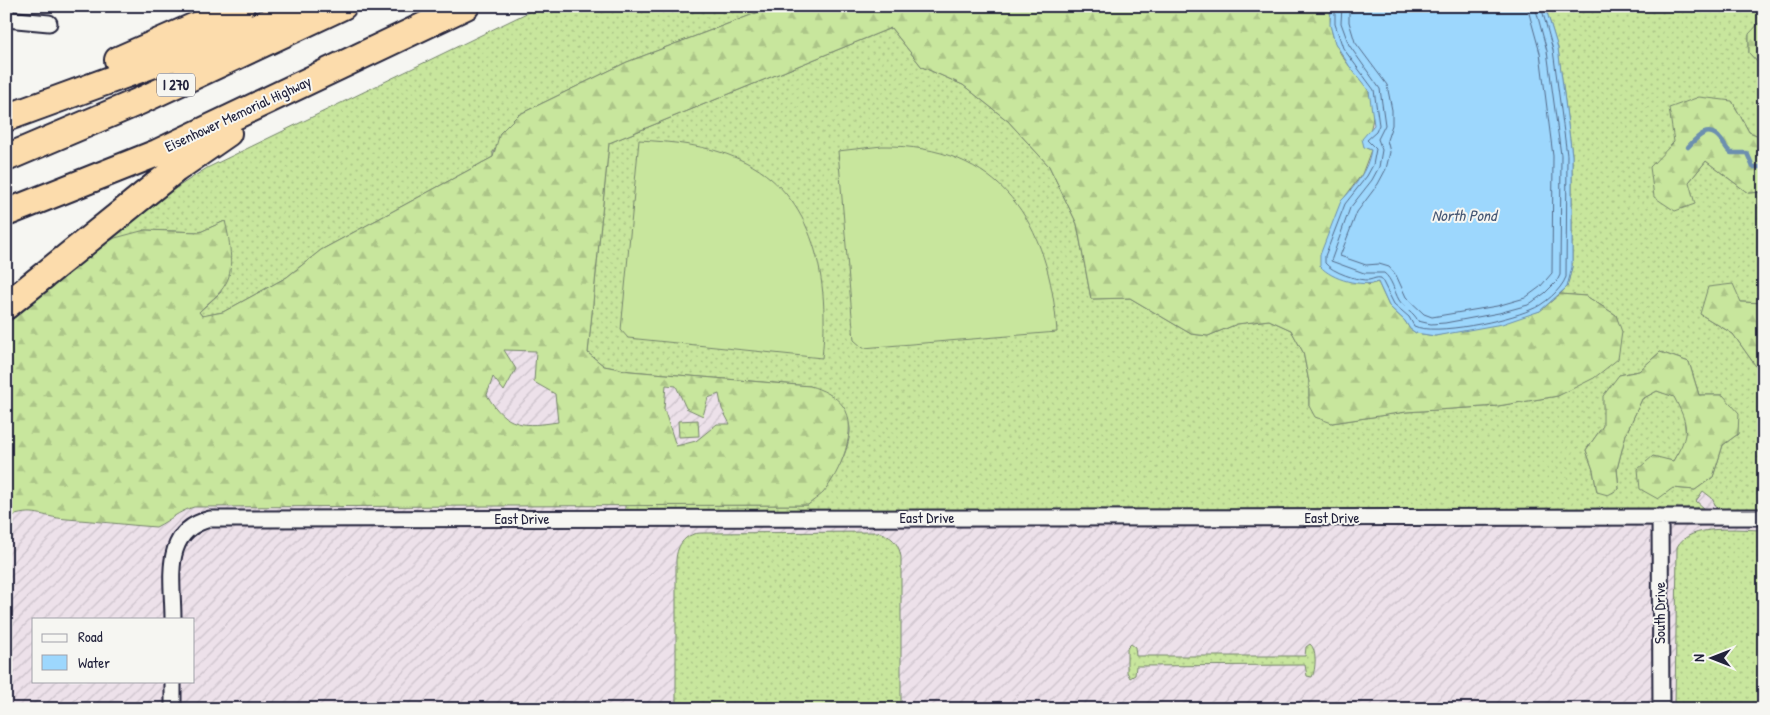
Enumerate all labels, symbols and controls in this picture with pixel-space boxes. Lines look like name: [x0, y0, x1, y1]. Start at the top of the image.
street label: Eisenhower Memorial Highway: [161, 70, 314, 157]
road number: I 270: [157, 74, 195, 96]
water label: North Pond: [1432, 204, 1499, 226]
street label: East Drive: [899, 507, 955, 528]
street label: East Drive: [1304, 507, 1360, 528]
street label: East Drive: [494, 508, 550, 529]
street label: South Drive: [1649, 582, 1670, 644]
legend: [32, 618, 195, 682]
text: Road: [78, 626, 103, 647]
north arrow: [1688, 632, 1738, 682]
text: Water: [78, 652, 110, 673]
text: N: [1689, 654, 1708, 662]

